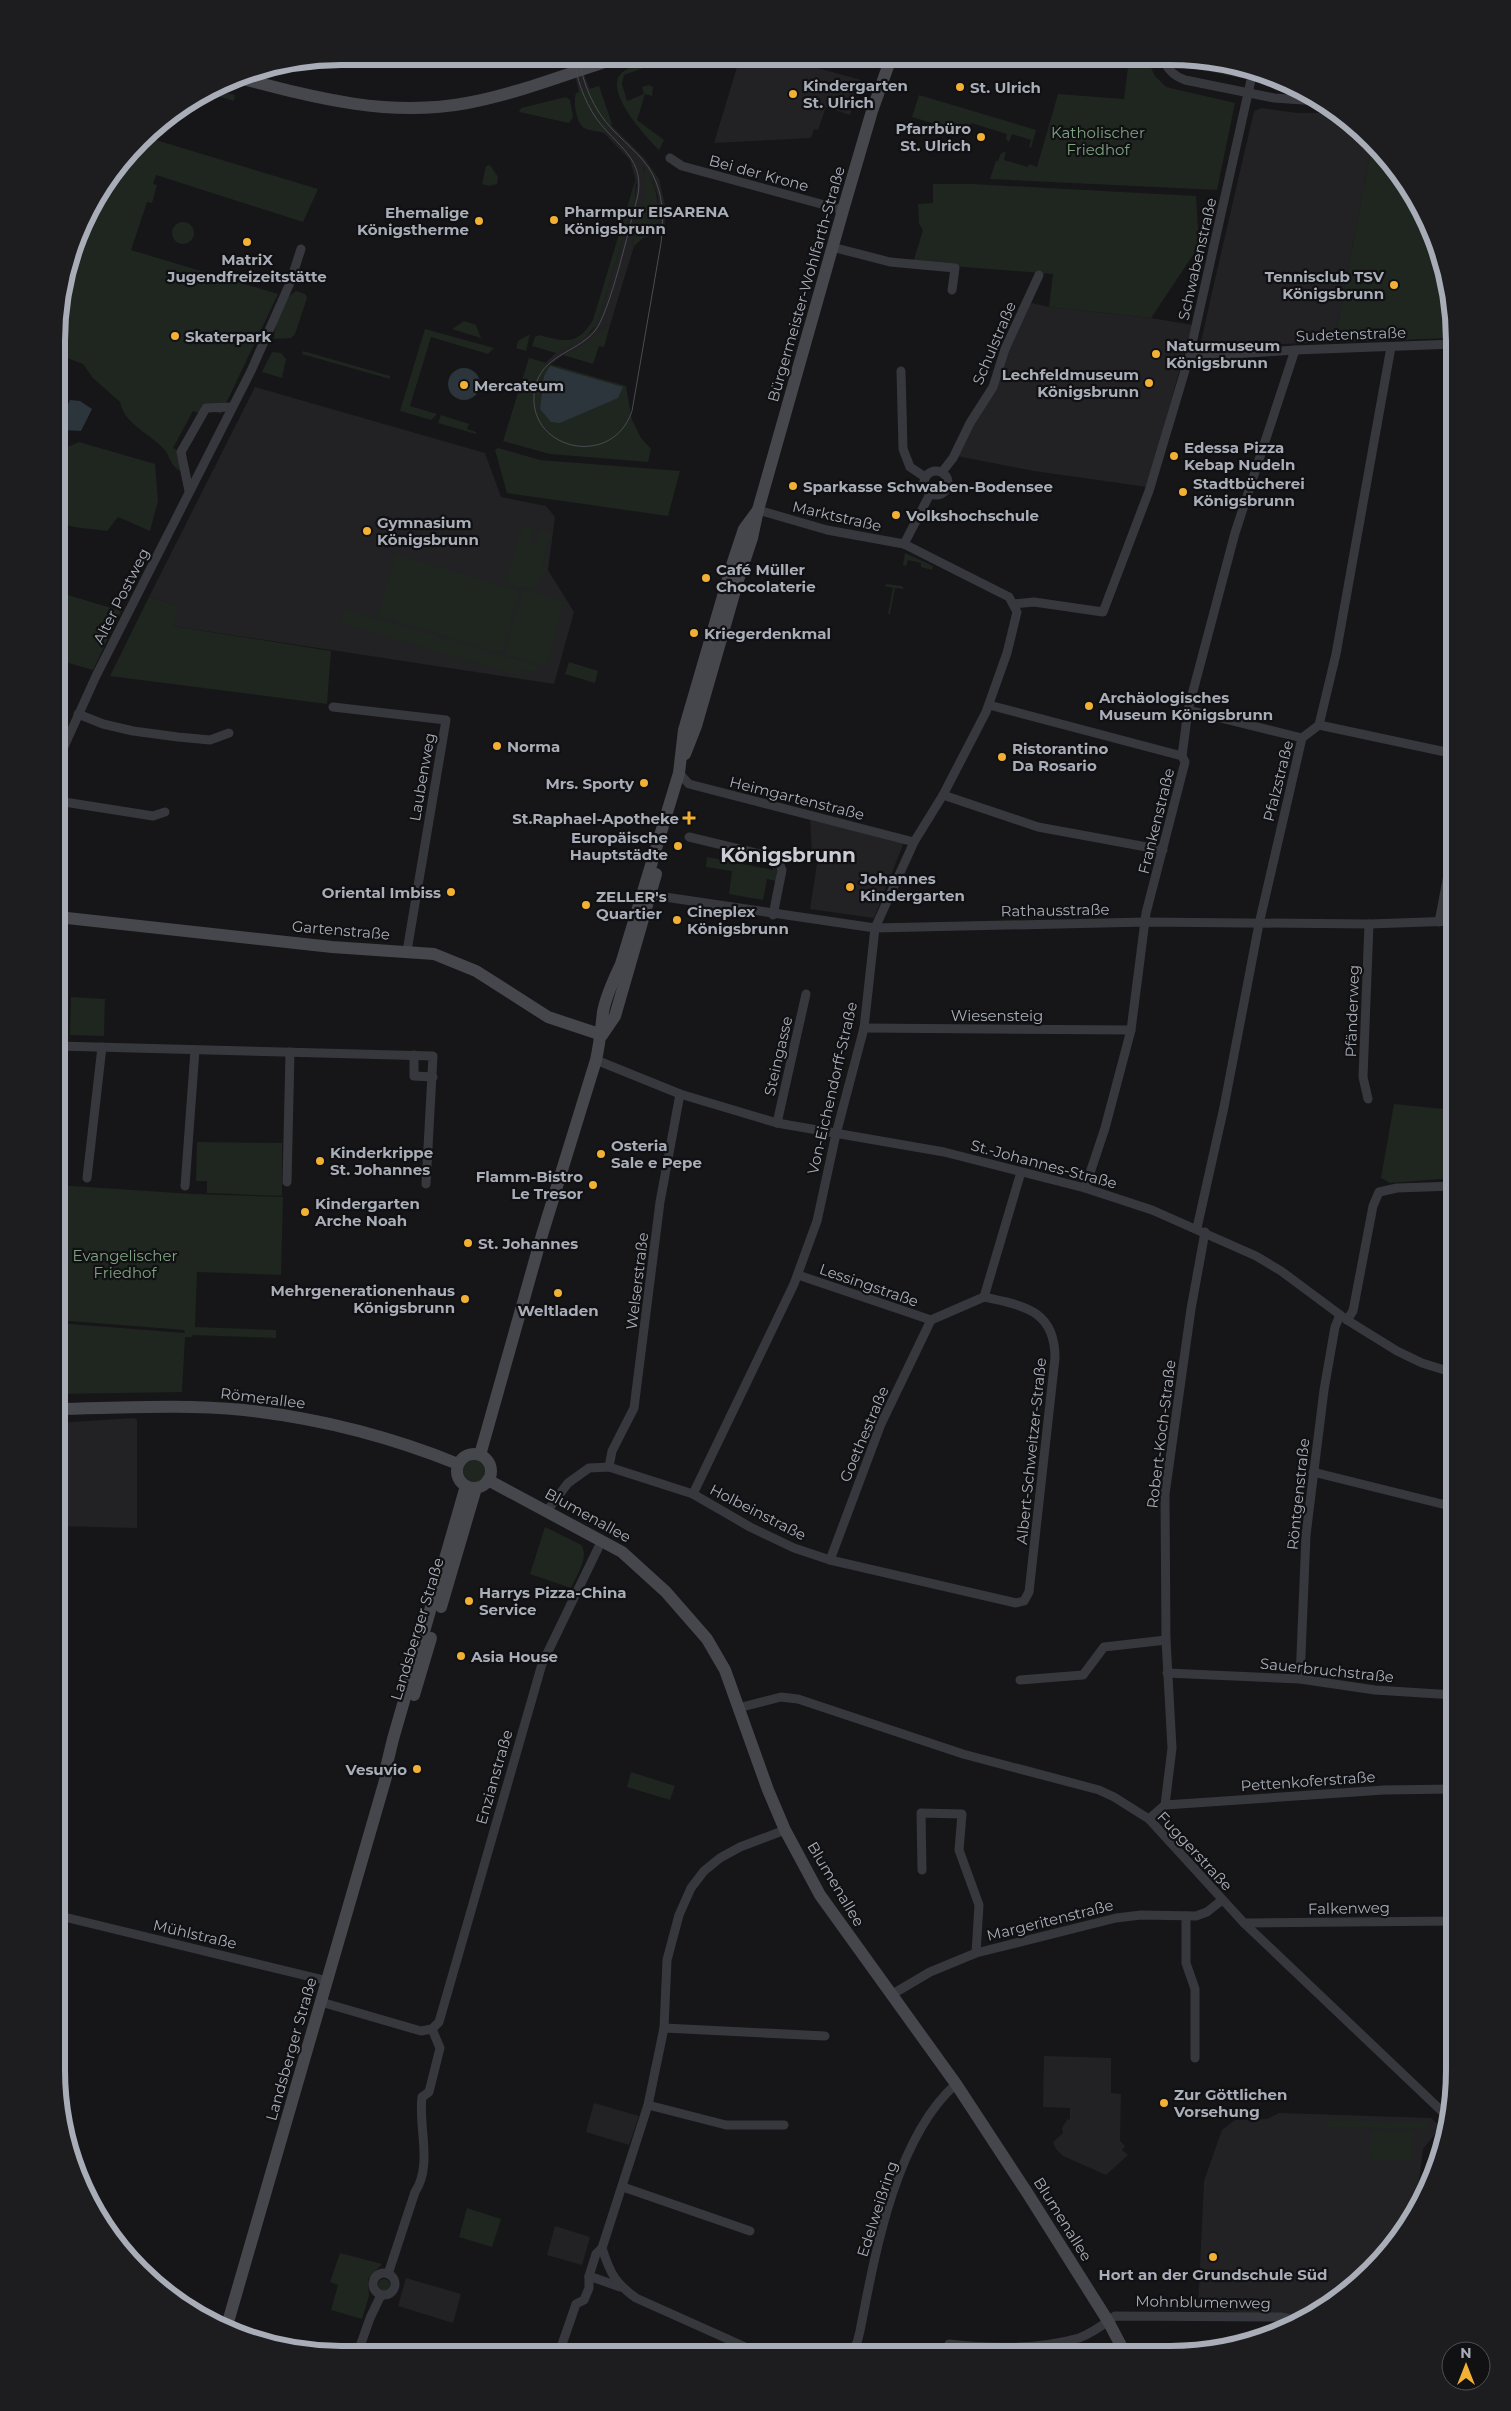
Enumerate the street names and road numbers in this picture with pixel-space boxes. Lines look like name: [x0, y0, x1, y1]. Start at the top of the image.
street label: Bei der Krone: [707, 151, 811, 195]
street label: Bürgermeister-Wohlfarth-Straße: [763, 164, 849, 404]
street label: Schwabenstraße: [1174, 196, 1220, 322]
street label: Schulstraße: [968, 299, 1020, 387]
street label: Sudetenstraße: [1296, 323, 1406, 345]
street label: Marktstraße: [791, 497, 883, 535]
street label: Alter Postweg: [89, 545, 153, 647]
street label: Laubenweg: [405, 731, 439, 823]
street label: Pfalzstraße: [1259, 738, 1297, 824]
street label: Frankenstraße: [1134, 766, 1178, 876]
street label: Heimgartenstraße: [728, 772, 866, 824]
street label: Rathausstraße: [1000, 900, 1110, 920]
street label: Gartenstraße: [291, 916, 391, 944]
street label: Pfänderweg: [1341, 964, 1363, 1058]
street label: Von-Eichendorff-Straße: [803, 1000, 861, 1176]
street label: Wiesensteig: [951, 1006, 1043, 1025]
street label: Steingasse: [760, 1014, 796, 1098]
street label: St.-Johannes-Straße: [969, 1135, 1119, 1193]
street label: Welserstraße: [622, 1231, 652, 1331]
street label: Lessingstraße: [817, 1259, 921, 1311]
street label: Albert-Schweitzer-Straße: [1012, 1357, 1050, 1545]
street label: Robert-Koch-Straße: [1142, 1359, 1180, 1509]
street label: Römerallee: [219, 1383, 307, 1413]
street label: Goethestraße: [835, 1383, 893, 1485]
street label: Röntgenstraße: [1283, 1437, 1313, 1551]
street label: Holbeinstraße: [707, 1480, 809, 1544]
street label: Blumenallee: [542, 1484, 634, 1546]
street label: Landsberger Straße: [386, 1555, 448, 1703]
street label: Sauerbruchstraße: [1259, 1654, 1395, 1686]
street label: Enzianstraße: [471, 1727, 517, 1827]
street label: Pettenkoferstraße: [1240, 1767, 1376, 1795]
street label: Fuggerstraße: [1153, 1807, 1237, 1895]
street label: Blumenallee: [803, 1838, 869, 1930]
street label: Margeritenstraße: [985, 1895, 1115, 1945]
street label: Falkenweg: [1308, 1898, 1390, 1918]
street label: Mühlstraße: [151, 1915, 239, 1953]
street label: Landsberger Straße: [261, 1975, 321, 2123]
street label: Edelweißring: [853, 2159, 901, 2259]
street label: Blumenallee: [1030, 2173, 1096, 2265]
street label: Mohnblumenweg: [1135, 2291, 1271, 2313]

